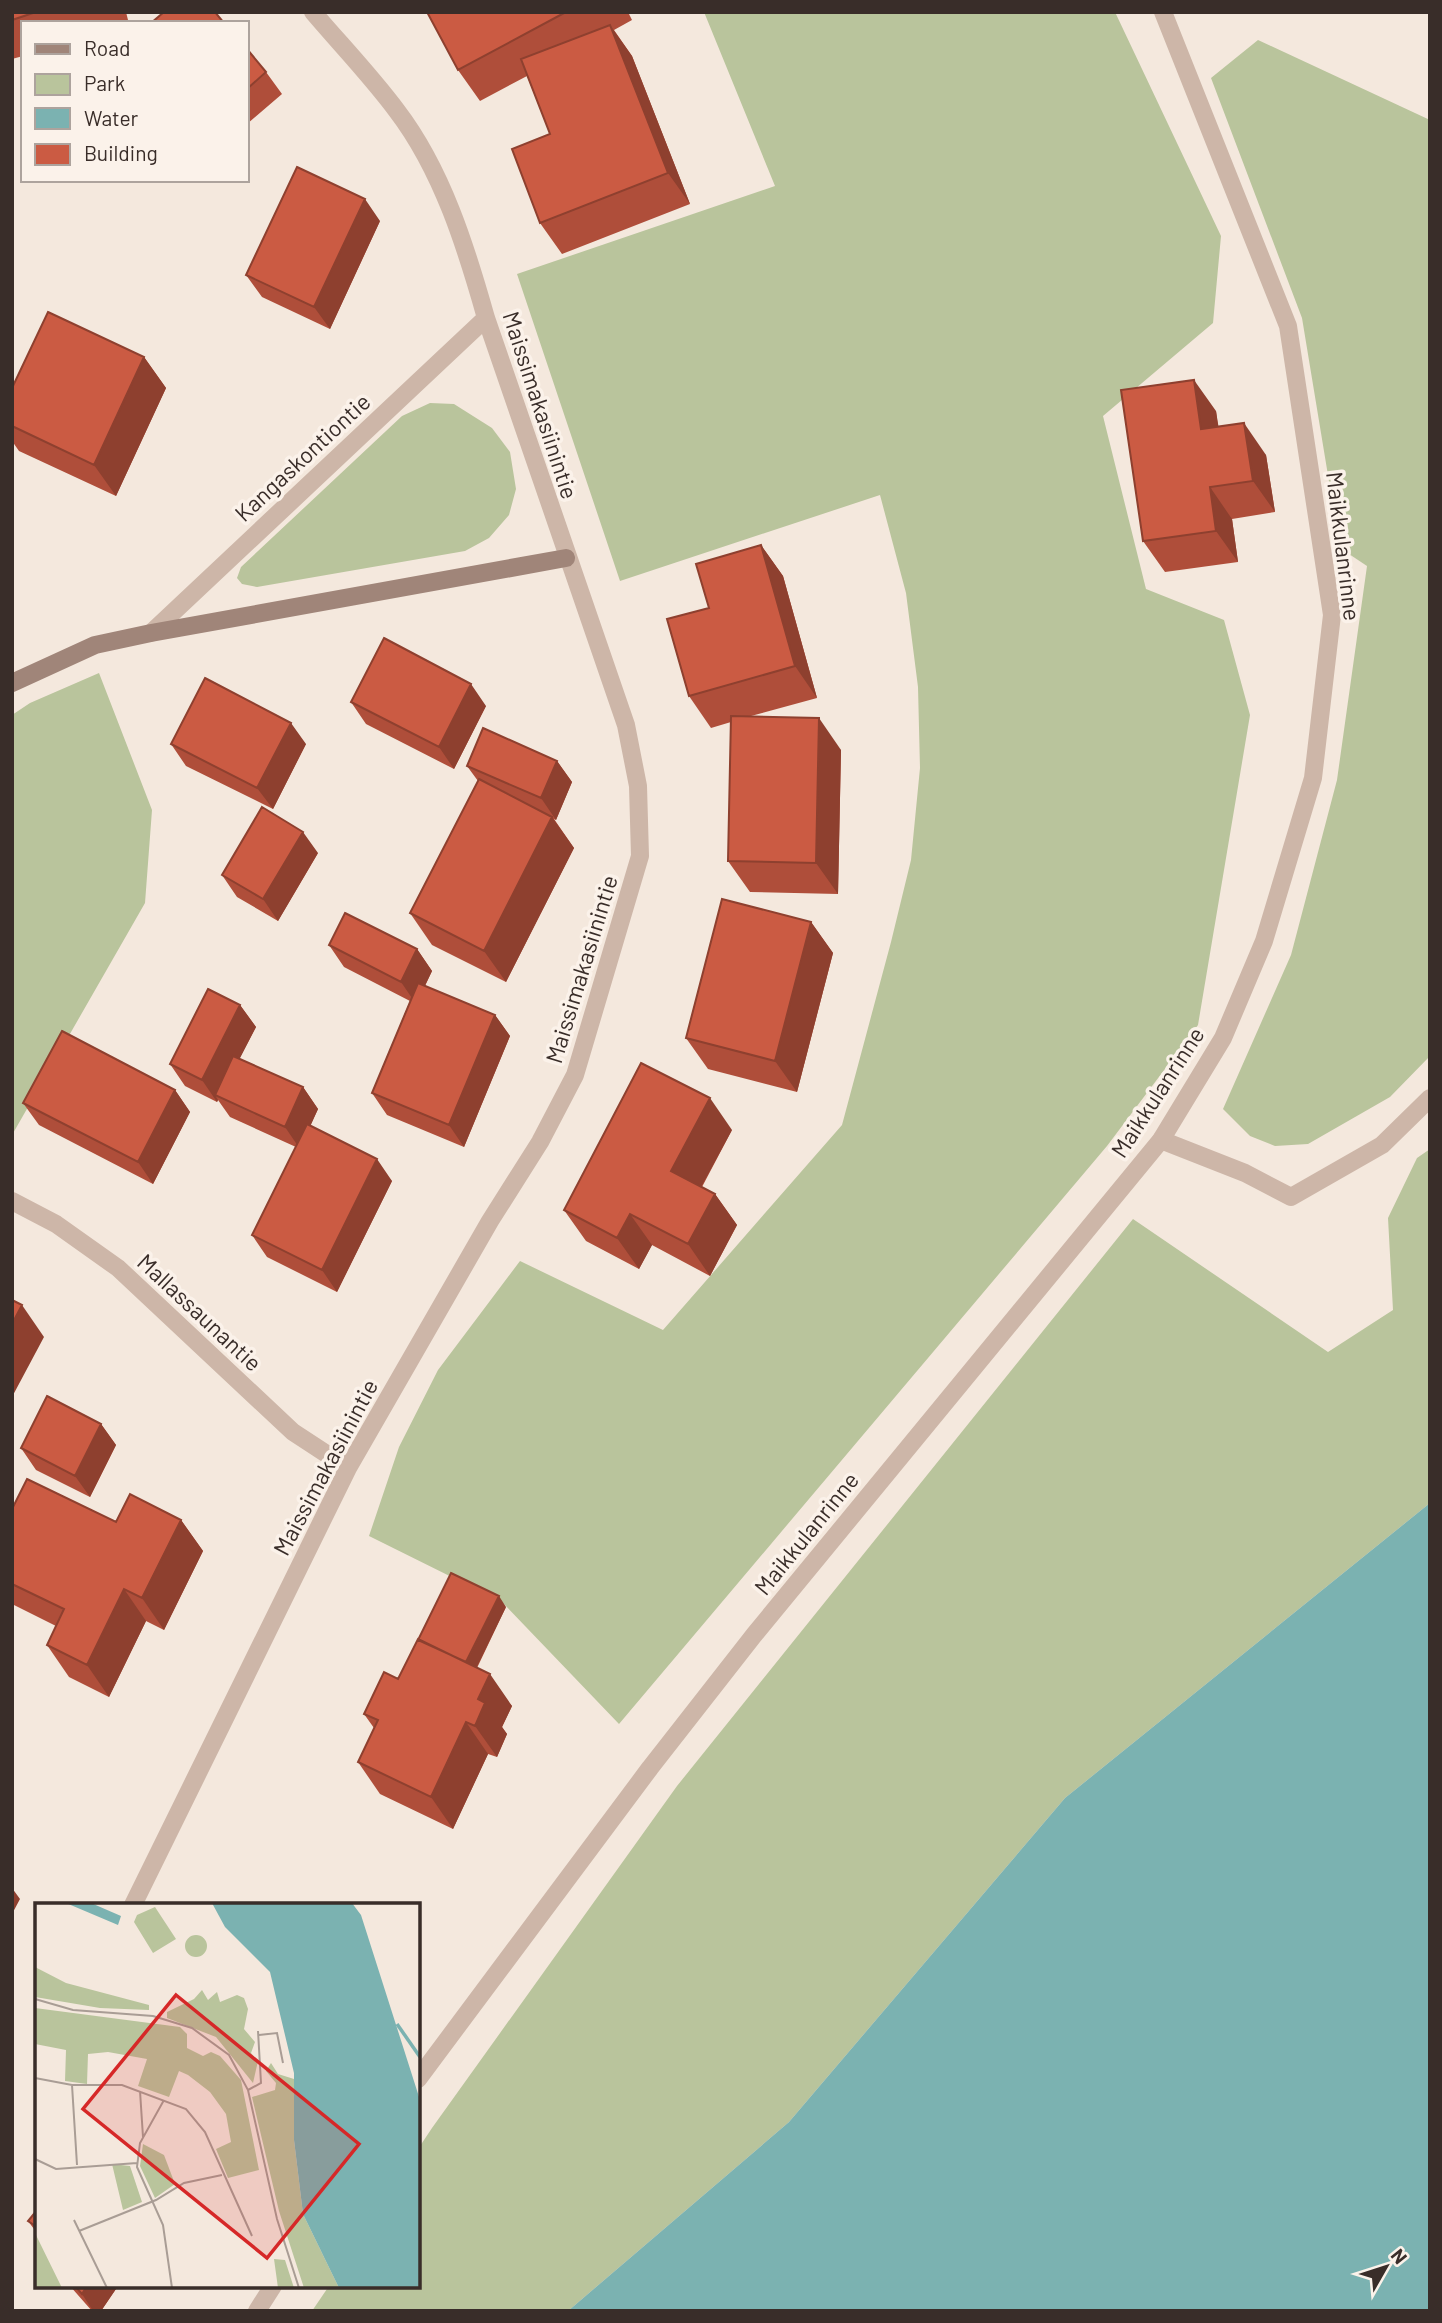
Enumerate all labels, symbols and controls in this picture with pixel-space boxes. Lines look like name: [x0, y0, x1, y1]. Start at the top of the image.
legend: [21, 21, 248, 182]
text: Road: [84, 35, 130, 60]
text: Park: [84, 70, 125, 95]
text: Water: [84, 105, 139, 130]
text: Building: [84, 140, 158, 165]
street label: Maissimakasiinintie: [497, 308, 585, 502]
street label: Kangaskontiontie: [228, 387, 376, 527]
street label: Maikkulanrinne: [1321, 470, 1367, 622]
street label: Maissimakasiinintie: [539, 871, 623, 1067]
street label: Maikkulanrinne: [1104, 1021, 1210, 1163]
street label: Mallassaunantie: [132, 1247, 268, 1377]
street label: Maissimakasiinintie: [267, 1374, 383, 1560]
street label: Maikkulanrinne: [748, 1466, 864, 1600]
inset map: [35, 1903, 420, 2288]
north arrow: [1351, 2232, 1421, 2302]
text: N: [1387, 2244, 1413, 2268]

